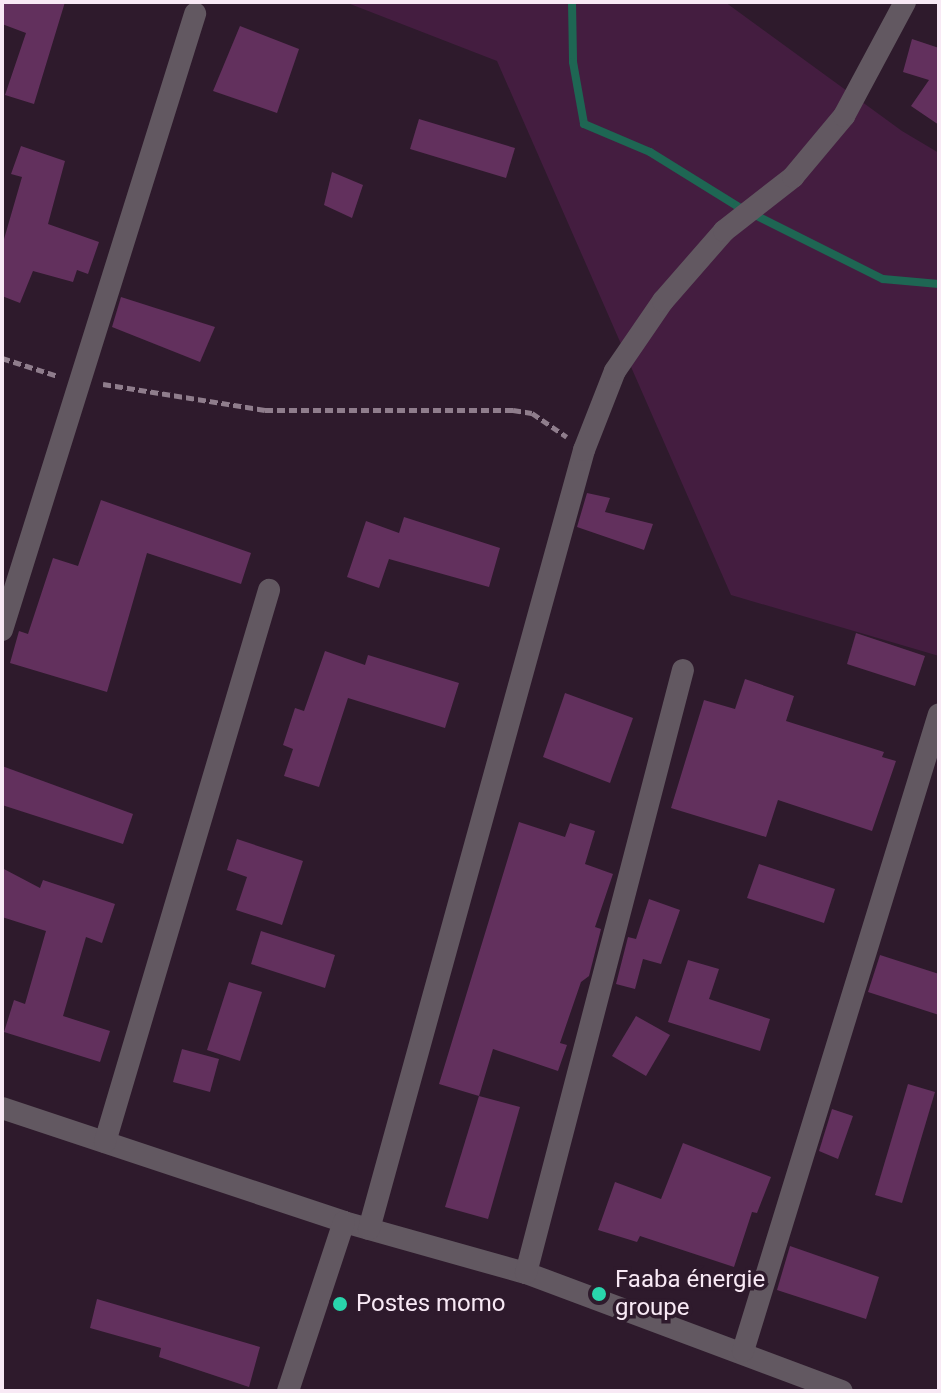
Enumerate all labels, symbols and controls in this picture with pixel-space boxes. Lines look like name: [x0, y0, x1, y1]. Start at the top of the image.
place label: Faaba énergie groupe: [615, 1266, 765, 1322]
marker: Faaba énergie groupe: [590, 1285, 608, 1303]
place label: Postes momo: [356, 1290, 505, 1318]
marker: Postes momo: [331, 1295, 349, 1313]

